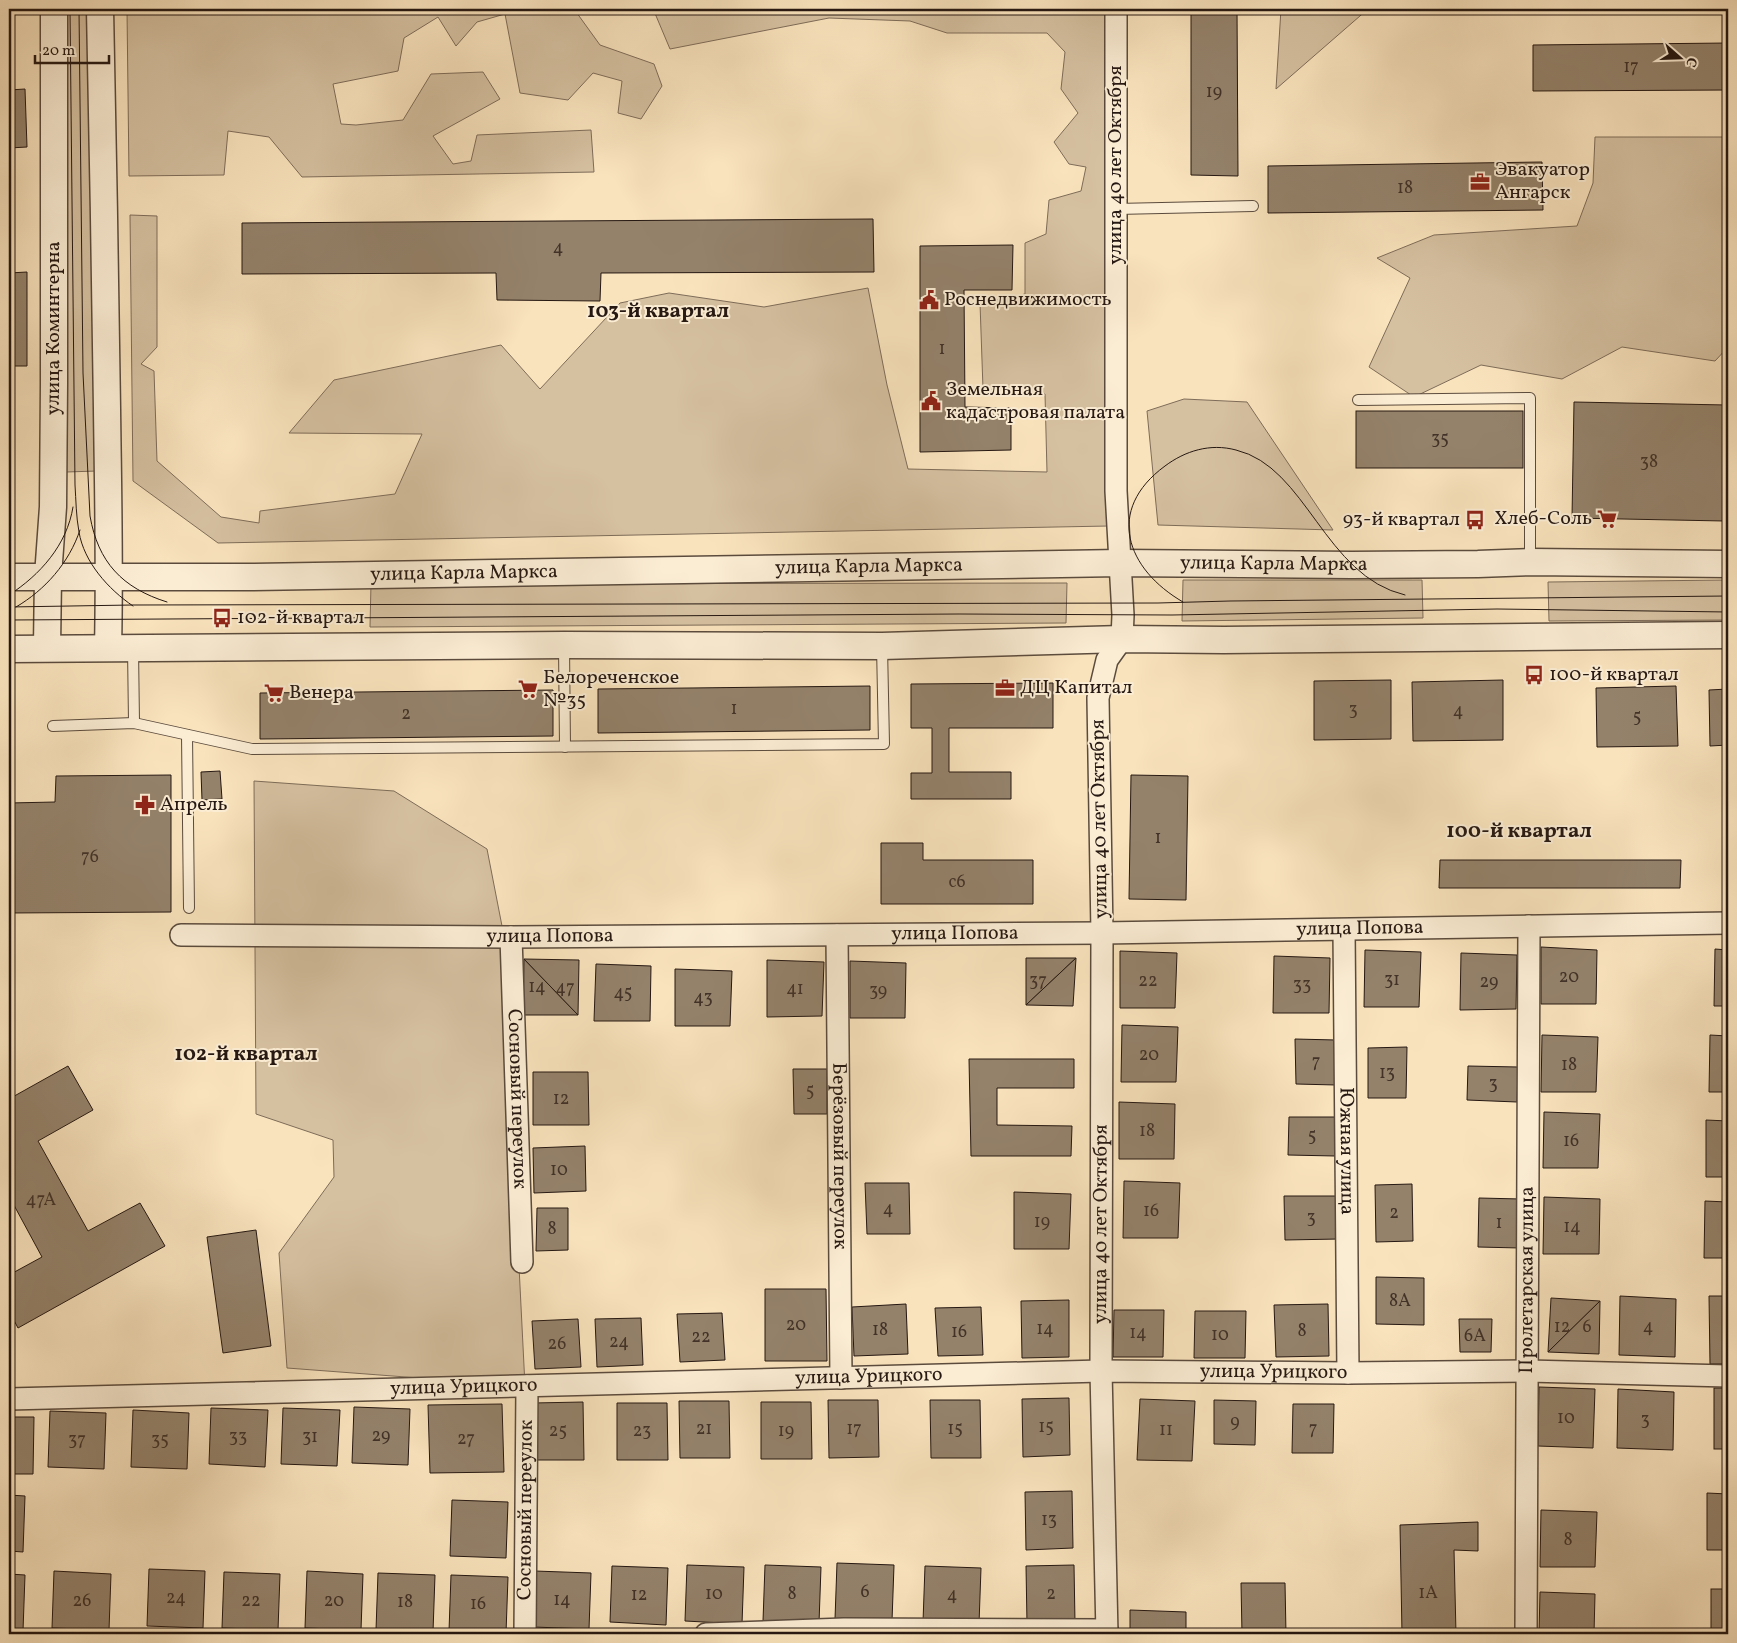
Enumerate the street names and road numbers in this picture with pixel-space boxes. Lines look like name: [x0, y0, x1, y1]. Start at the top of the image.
street label: улица 40 лет Октября: [1102, 65, 1130, 265]
street label: улица Коминтерна: [40, 241, 68, 415]
street label: улица Карла Маркса: [1180, 550, 1368, 579]
street label: улица Карла Маркса: [775, 552, 963, 583]
street label: улица Карла Маркса: [370, 558, 558, 589]
street label: улица 40 лет Октября: [1084, 719, 1116, 919]
street label: улица Попова: [1296, 914, 1424, 944]
street label: улица Попова: [891, 920, 1019, 948]
street label: улица Попова: [486, 922, 614, 951]
street label: Сосновый переулок: [499, 1008, 534, 1190]
street label: Берёзовый переулок: [824, 1062, 854, 1250]
street label: Южная улица: [1331, 1087, 1361, 1215]
street label: улица 40 лет Октября: [1087, 1124, 1116, 1324]
street label: Пролетарская улица: [1513, 1186, 1542, 1374]
street label: улица Урицкого: [1200, 1358, 1348, 1387]
street label: улица Урицкого: [795, 1361, 943, 1393]
street label: улица Урицкого: [390, 1371, 538, 1403]
street label: Сосновый переулок: [511, 1419, 541, 1600]

